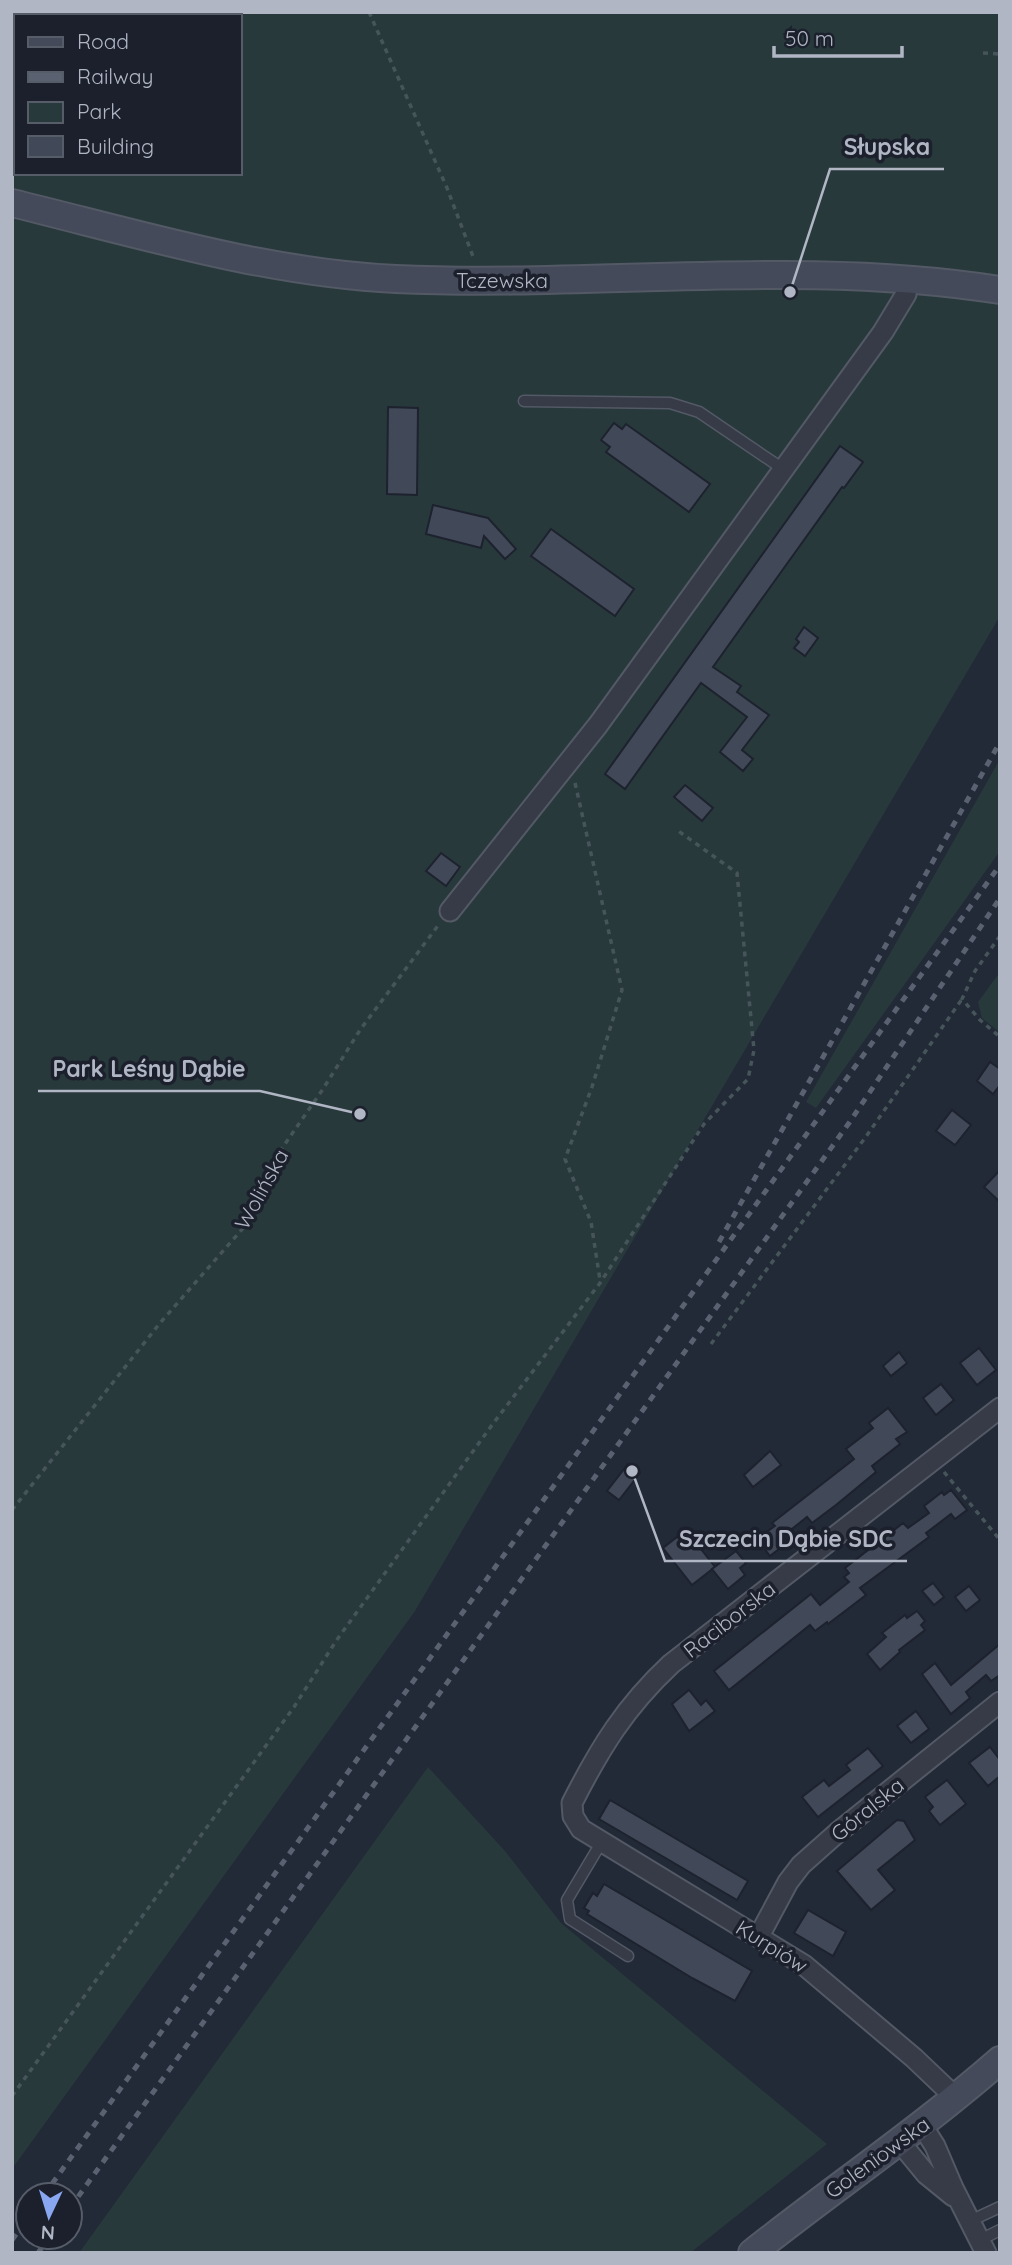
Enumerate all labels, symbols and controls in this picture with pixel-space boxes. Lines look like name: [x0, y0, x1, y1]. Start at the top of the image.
legend: [14, 14, 242, 175]
scale bar: [774, 14, 902, 58]
text: 50 m: [785, 25, 834, 51]
text: Road: [77, 28, 129, 54]
text: Railway: [77, 63, 153, 89]
text: Park: [77, 98, 121, 124]
callout: Słupska: [830, 125, 944, 169]
text: Słupska: [844, 132, 930, 161]
text: Building: [77, 133, 154, 159]
street label: Tczewska: [456, 267, 548, 293]
callout: Park Leśny Dąbie: [38, 1047, 260, 1091]
text: Park Leśny Dąbie: [52, 1054, 246, 1083]
street label: Wolińska: [228, 1144, 294, 1234]
callout: Szczecin Dąbie SDC: [665, 1517, 907, 1561]
text: Szczecin Dąbie SDC: [679, 1524, 893, 1553]
street label: Raciborska: [678, 1575, 780, 1663]
street label: Góralska: [825, 1772, 909, 1846]
street label: Kurpiów: [731, 1914, 813, 1978]
street label: Goleniowska: [820, 2110, 934, 2204]
north arrow: [14, 2181, 84, 2251]
text: N: [40, 2221, 56, 2245]

